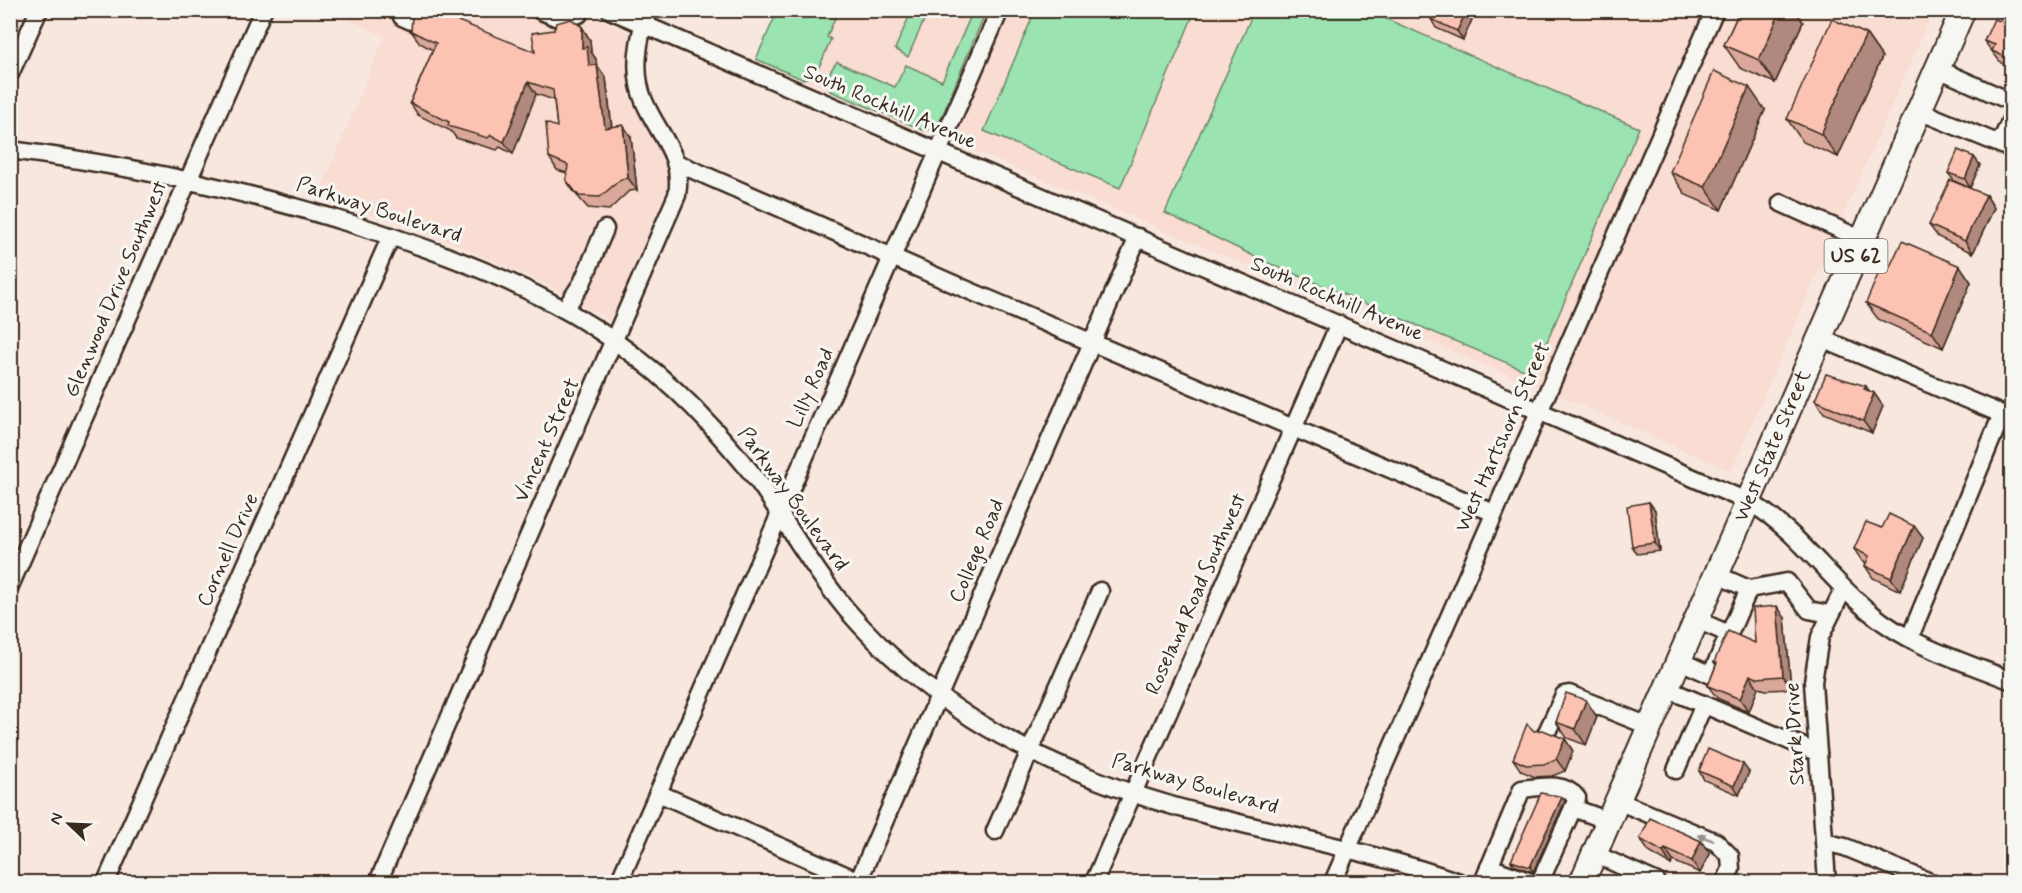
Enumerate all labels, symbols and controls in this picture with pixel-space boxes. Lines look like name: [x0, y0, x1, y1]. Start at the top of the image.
street label: South Rockhill Avenue: [799, 58, 981, 156]
street label: Parkway Boulevard: [293, 170, 465, 250]
street label: Glenwood Drive Southwest: [58, 176, 175, 402]
road number: US 62: [1824, 239, 1888, 273]
street label: South Rockhill Avenue: [1246, 250, 1428, 348]
street label: West Hartshorn Street: [1448, 337, 1558, 536]
street label: Lilly Road: [781, 344, 841, 432]
street label: West State Street: [1727, 365, 1818, 526]
street label: Vincent Street: [507, 373, 587, 507]
street label: Parkway Boulevard: [731, 421, 855, 577]
street label: Roseland Road Southwest: [1139, 488, 1253, 699]
street label: Cornell Drive: [190, 489, 266, 611]
street label: College Road: [943, 495, 1011, 607]
street label: Stark Drive: [1778, 682, 1812, 786]
street label: Parkway Boulevard: [1108, 747, 1282, 821]
north arrow: [39, 794, 99, 854]
text: N: [45, 810, 68, 828]
one-way arrow: [1697, 833, 1715, 842]

